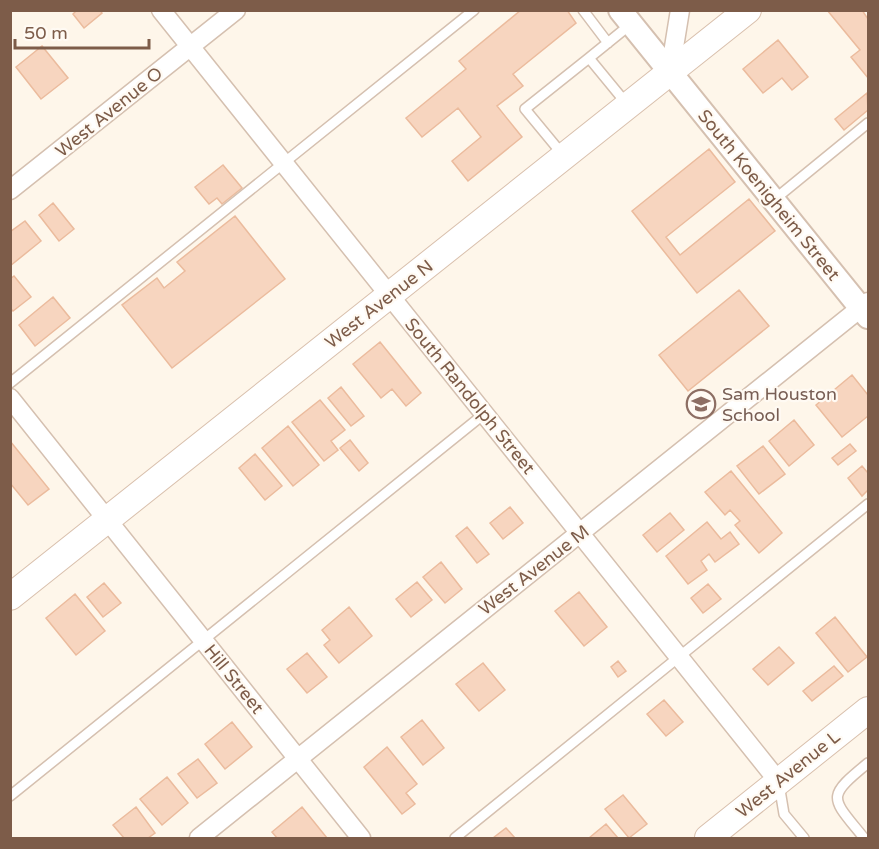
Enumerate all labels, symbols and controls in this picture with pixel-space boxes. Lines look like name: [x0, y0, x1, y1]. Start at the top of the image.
scale bar: [15, 12, 148, 50]
text: 50 m: [24, 22, 68, 44]
street label: West Avenue O: [51, 62, 167, 162]
street label: South Koenigheim Street: [693, 105, 845, 285]
street label: West Avenue N: [321, 255, 437, 353]
street label: South Randolph Street: [400, 313, 540, 479]
place label: Sam Houston School: [722, 383, 837, 426]
school or university icon: Sam Houston School: [685, 388, 717, 420]
street label: West Avenue M: [474, 520, 594, 620]
street label: Hill Street: [199, 640, 269, 718]
street label: West Avenue L: [732, 725, 845, 823]

